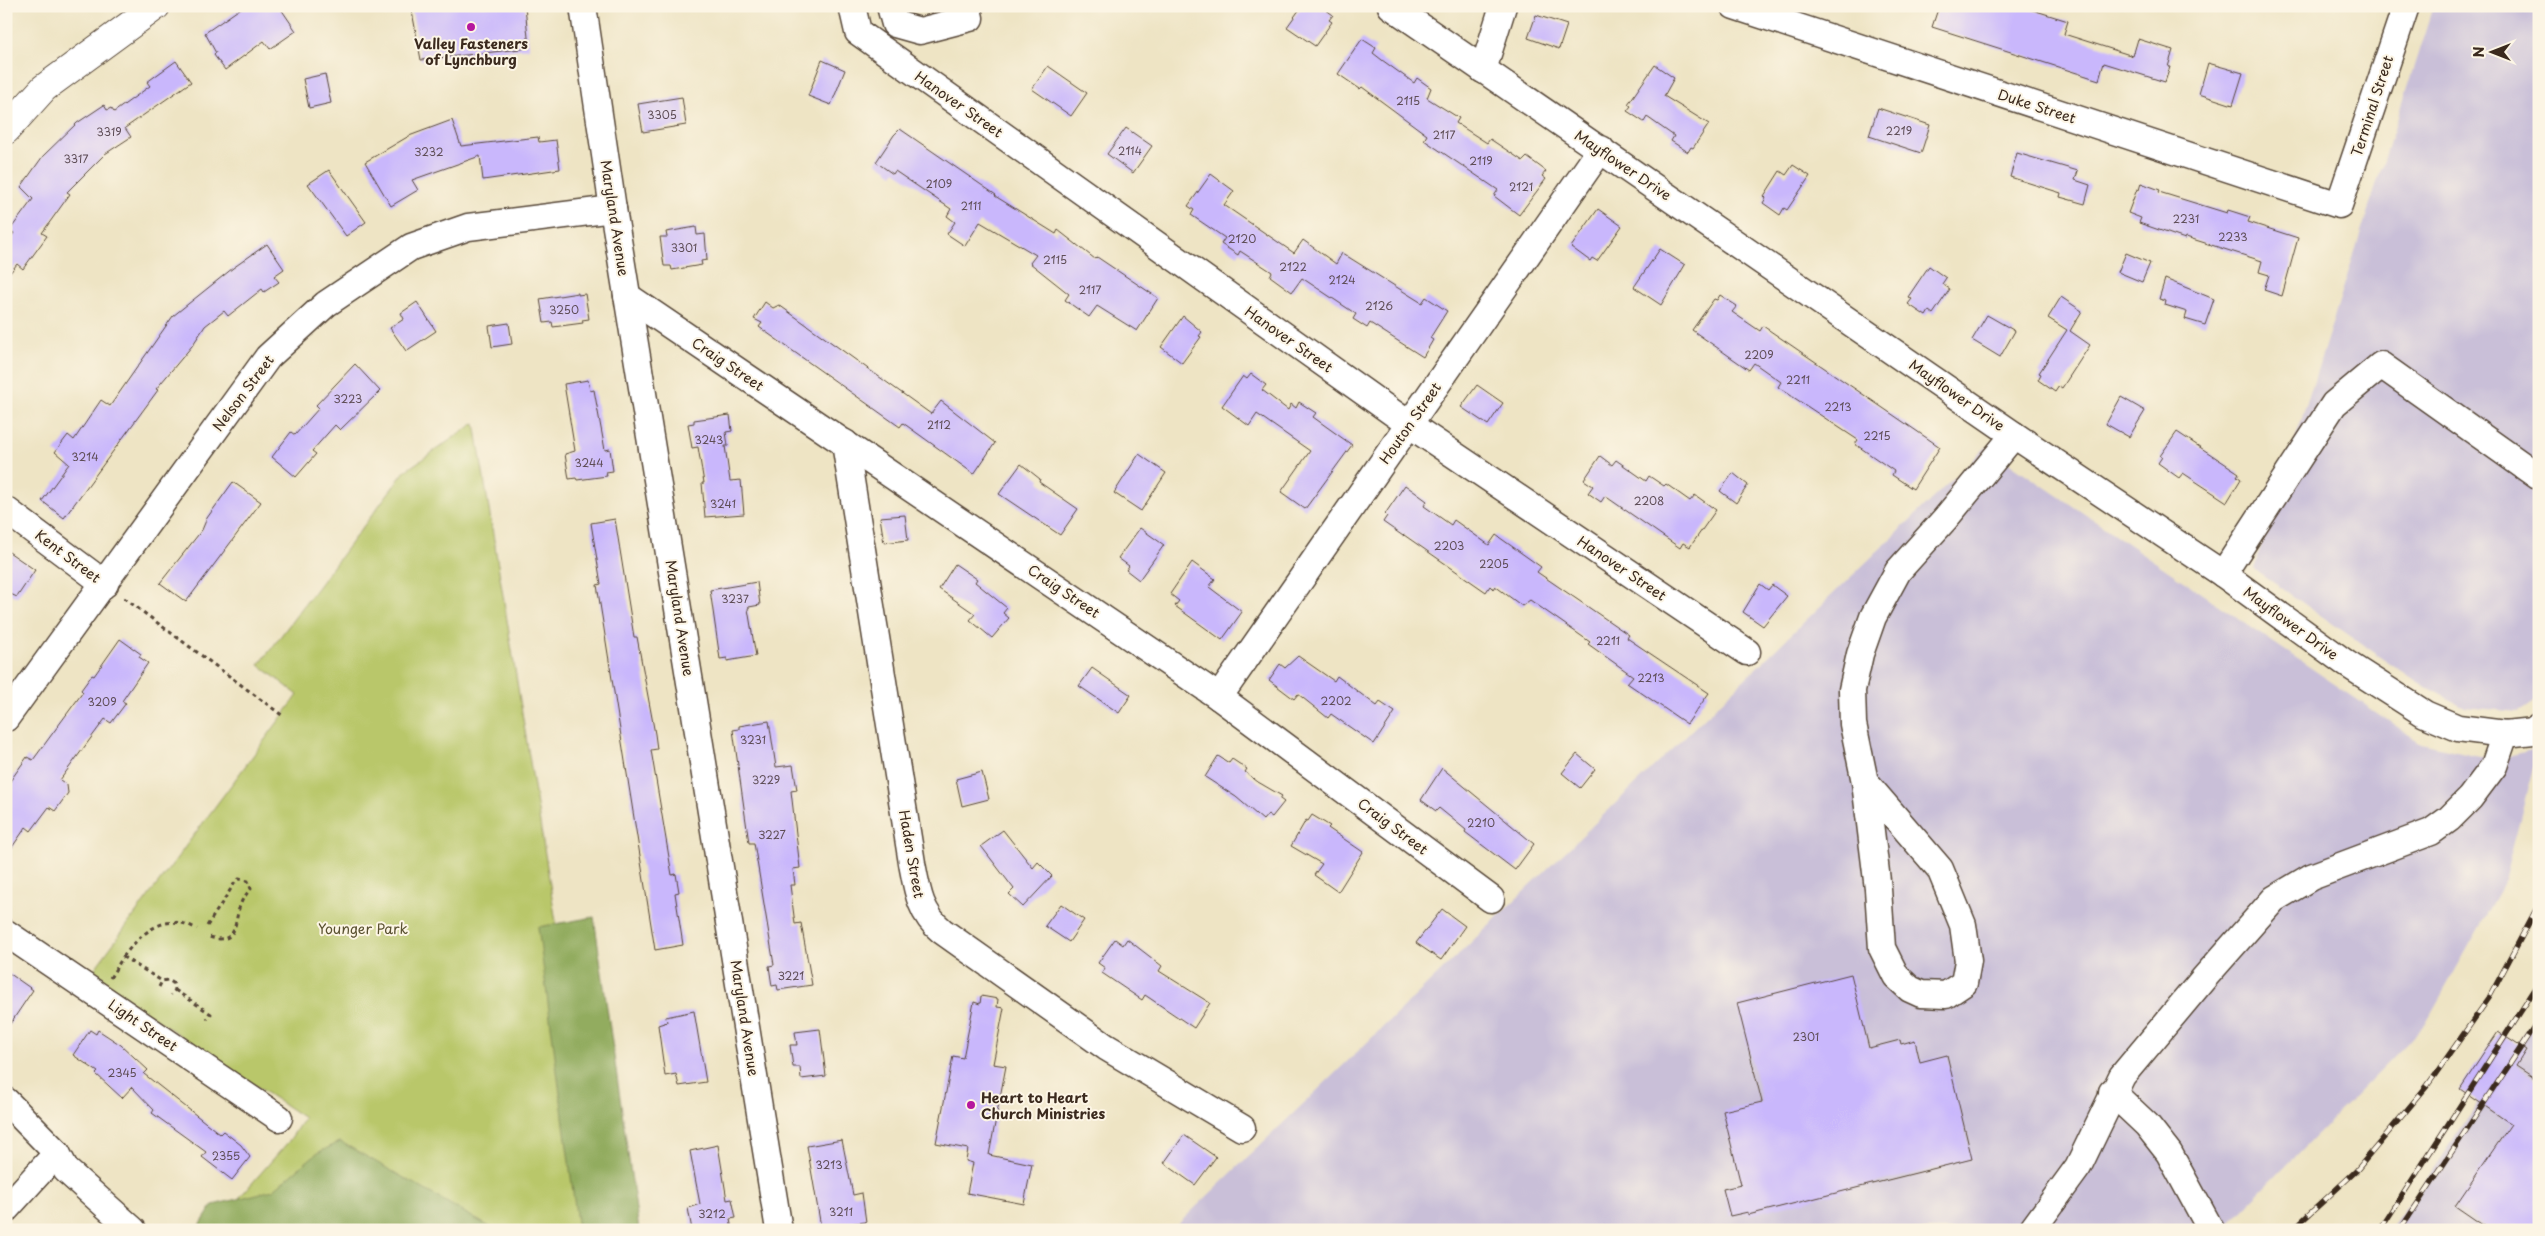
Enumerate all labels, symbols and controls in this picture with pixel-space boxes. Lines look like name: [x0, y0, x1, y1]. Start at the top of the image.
marker: Valley Fasteners of Lynchburg: [465, 21, 477, 33]
north arrow: [2468, 28, 2518, 78]
place label: Valley Fasteners of Lynchburg: [414, 33, 528, 70]
text: N: [2468, 46, 2489, 58]
street label: Terminal Street: [2346, 52, 2398, 159]
street label: Hanover Street: [911, 66, 1008, 142]
street label: Duke Street: [1995, 84, 2079, 129]
house number: 2115: [1396, 92, 1420, 109]
house number: 3305: [647, 106, 677, 123]
house number: 2219: [1886, 122, 1912, 139]
house number: 3319: [96, 123, 122, 140]
street label: Mayflower Drive: [1570, 125, 1676, 205]
house number: 2117: [1433, 126, 1455, 143]
house number: 2114: [1118, 142, 1142, 159]
house number: 3232: [414, 143, 444, 160]
house number: 3317: [63, 150, 89, 167]
house number: 2119: [1469, 152, 1493, 169]
street label: Maryland Avenue: [595, 158, 635, 278]
house number: 2109: [926, 175, 952, 192]
house number: 2121: [1509, 178, 1533, 195]
house number: 2111: [961, 197, 981, 214]
house number: 2231: [2173, 210, 2199, 227]
house number: 2233: [2218, 228, 2248, 245]
house number: 2120: [1228, 230, 1256, 247]
house number: 3301: [671, 239, 697, 256]
house number: 2115: [1043, 251, 1067, 268]
house number: 2122: [1279, 258, 1307, 275]
house number: 2124: [1328, 271, 1356, 288]
house number: 2117: [1079, 281, 1101, 298]
house number: 2126: [1365, 297, 1393, 314]
house number: 3250: [549, 301, 579, 318]
street label: Hanover Street: [1241, 301, 1338, 377]
street label: Craig Street: [688, 332, 769, 396]
house number: 2209: [1744, 346, 1774, 363]
street label: Nelson Street: [207, 350, 279, 436]
street label: Mayflower Drive: [1905, 354, 2009, 436]
house number: 2211: [1786, 371, 1810, 388]
street label: Houton Street: [1374, 378, 1446, 468]
house number: 3223: [334, 390, 362, 407]
house number: 2213: [1824, 398, 1852, 415]
house number: 2112: [927, 416, 951, 433]
house number: 2215: [1863, 427, 1891, 444]
house number: 3243: [695, 431, 723, 448]
house number: 3214: [71, 448, 99, 465]
house number: 3244: [574, 454, 604, 471]
house number: 2208: [1634, 492, 1664, 509]
house number: 3241: [710, 495, 736, 512]
street label: Kent Street: [31, 524, 105, 588]
street label: Hanover Street: [1573, 530, 1671, 606]
house number: 2203: [1434, 537, 1464, 554]
house number: 2205: [1479, 555, 1509, 572]
street label: Maryland Avenue: [660, 558, 700, 678]
street label: Craig Street: [1024, 559, 1105, 623]
street label: Mayflower Drive: [2239, 581, 2343, 665]
house number: 3237: [721, 590, 749, 607]
house number: 2211: [1596, 632, 1620, 649]
house number: 2213: [1637, 669, 1665, 686]
house number: 2202: [1321, 692, 1352, 709]
house number: 3209: [87, 693, 117, 710]
house number: 3231: [740, 731, 766, 748]
house number: 3229: [752, 771, 780, 788]
street label: Craig Street: [1354, 793, 1433, 860]
street label: Haden Street: [894, 808, 930, 900]
house number: 2210: [1467, 814, 1495, 831]
house number: 3227: [758, 826, 786, 843]
park label: Younger Park: [318, 918, 408, 939]
street label: Maryland Avenue: [725, 958, 765, 1078]
house number: 3221: [778, 967, 804, 984]
street label: Light Street: [104, 994, 182, 1056]
house number: 2301: [1793, 1028, 1819, 1045]
house number: 2345: [108, 1064, 136, 1081]
place label: Heart to Heart Church Ministries: [981, 1087, 1105, 1124]
marker: Heart to Heart Church Ministries: [965, 1099, 977, 1111]
house number: 2355: [212, 1147, 240, 1164]
house number: 3213: [815, 1156, 843, 1173]
house number: 3211: [829, 1203, 853, 1220]
house number: 3212: [698, 1205, 726, 1222]

